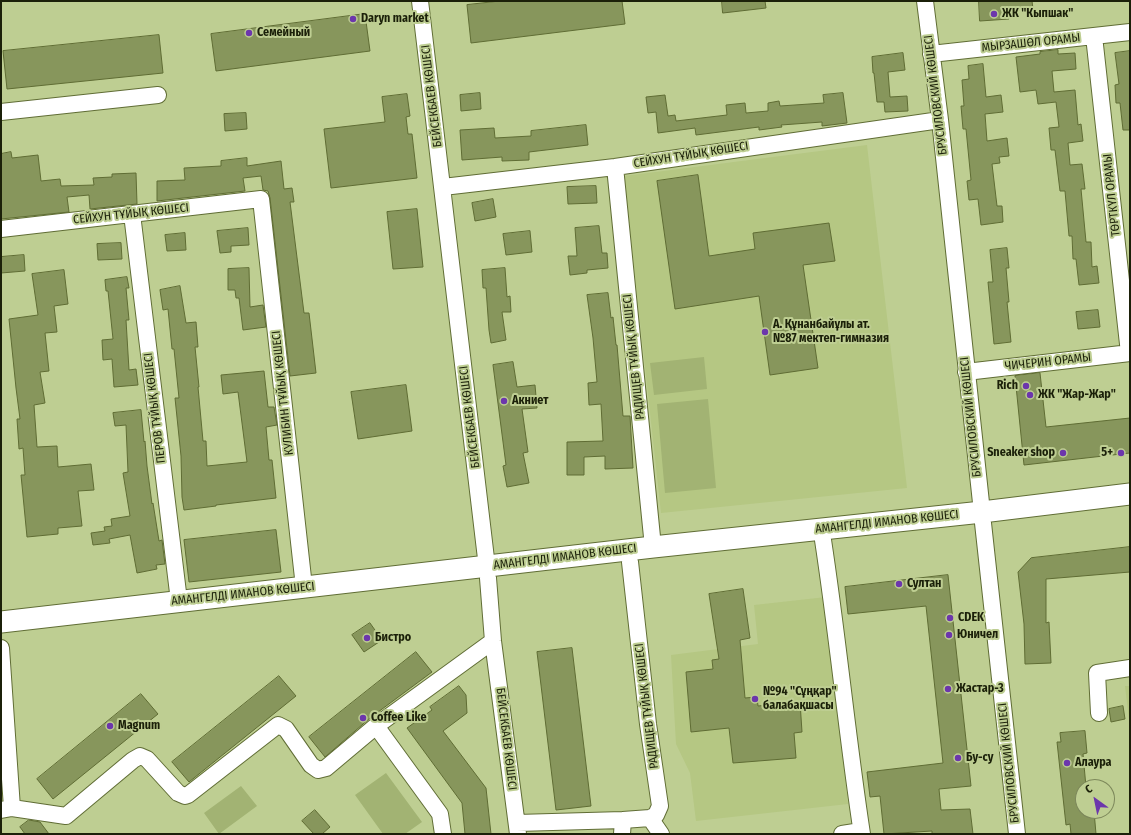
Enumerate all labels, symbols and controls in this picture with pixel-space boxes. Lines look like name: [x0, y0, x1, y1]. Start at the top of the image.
place label: ЖК "Кыпшак": [1002, 7, 1073, 21]
marker: ЖК "Кыпшак": [989, 9, 999, 19]
place label: Daryn market: [361, 12, 429, 26]
marker: Daryn market: [348, 14, 358, 24]
place label: Семейный: [257, 26, 310, 40]
marker: Семейный: [244, 28, 254, 38]
street label: МЫРЗАШӨЛ ОРАМЫ: [981, 31, 1081, 55]
street label: БРУСИЛОВСКИЙ КӨШЕСІ: [921, 34, 951, 156]
street label: БЕЙСЕКБАЕВ КӨШЕСІ: [419, 44, 445, 148]
street label: СЕЙХУН ТҰЙЫҚ КӨШЕСІ: [633, 139, 749, 171]
street label: ТӨРТКҮЛ ОРАМЫ: [1100, 153, 1124, 237]
street label: СЕЙХУН ТҰЙЫҚ КӨШЕСІ: [73, 201, 189, 227]
street label: РАДИЩЕВ ТҰЙЫҚ КӨШЕСІ: [620, 294, 648, 420]
place label: А. Құнанбайұлы ат. №87 мектеп-гимназия: [773, 318, 889, 346]
marker: А. Құнанбайұлы ат. №87 мектеп-гимназия: [760, 327, 770, 337]
street label: КУЛИБИН ТҰЙЫҚ КӨШЕСІ: [269, 330, 297, 456]
street label: ЧИЧЕРИН ОРАМЫ: [1004, 350, 1092, 374]
street label: ПЕРОВ ТҰЙЫҚ КӨШЕСІ: [141, 352, 169, 464]
street label: БРУСИЛОВСКИЙ КӨШЕСІ: [958, 356, 984, 478]
street label: БЕЙСЕКБАЕВ КӨШЕСІ: [457, 365, 483, 469]
place label: Rich: [997, 379, 1018, 393]
marker: Rich: [1021, 381, 1031, 391]
place label: ЖК "Жар-Жар": [1038, 388, 1116, 402]
marker: ЖК "Жар-Жар": [1025, 390, 1035, 400]
place label: Акниет: [512, 394, 548, 408]
marker: Акниет: [499, 396, 509, 406]
place label: Sneaker shop: [987, 446, 1055, 460]
place label: 5+: [1101, 446, 1113, 460]
marker: Sneaker shop: [1058, 448, 1068, 458]
marker: 5+: [1116, 448, 1126, 458]
street label: АМАНГЕЛДІ ИМАНОВ КӨШЕСІ: [815, 507, 959, 537]
street label: АМАНГЕЛДІ ИМАНОВ КӨШЕСІ: [493, 541, 637, 573]
place label: Султан: [907, 577, 941, 591]
street label: АМАНГЕЛДІ ИМАНОВ КӨШЕСІ: [171, 579, 315, 609]
marker: Султан: [894, 579, 904, 589]
place label: CDEK: [958, 611, 984, 625]
marker: CDEK: [945, 613, 955, 623]
place label: Юничел: [957, 628, 998, 642]
marker: Юничел: [944, 630, 954, 640]
place label: Бистро: [375, 631, 411, 645]
marker: Бистро: [362, 633, 372, 643]
street label: РАДИЩЕВ ТҰЙЫҚ КӨШЕСІ: [632, 643, 662, 769]
place label: Жастар-3: [956, 682, 1004, 696]
marker: Жастар-3: [943, 684, 953, 694]
place label: №94 "Сұңқар" балабақшасы: [763, 685, 837, 713]
street label: БЕЙСЕКБАЕВ КӨШЕСІ: [493, 687, 519, 791]
marker: №94 "Сұңқар" балабақшасы: [750, 694, 760, 704]
street label: БРУСИЛОВСКИЙ КӨШЕСІ: [996, 702, 1022, 824]
place label: Coffee Like: [371, 711, 427, 725]
marker: Coffee Like: [358, 713, 368, 723]
place label: Magnum: [118, 719, 160, 733]
marker: Magnum: [105, 721, 115, 731]
place label: Бу-су: [966, 751, 993, 765]
marker: Бу-су: [953, 753, 963, 763]
place label: Алаура: [1075, 756, 1112, 770]
marker: Алаура: [1062, 758, 1072, 768]
north arrow: [1075, 779, 1115, 819]
text: С: [1083, 782, 1095, 796]

